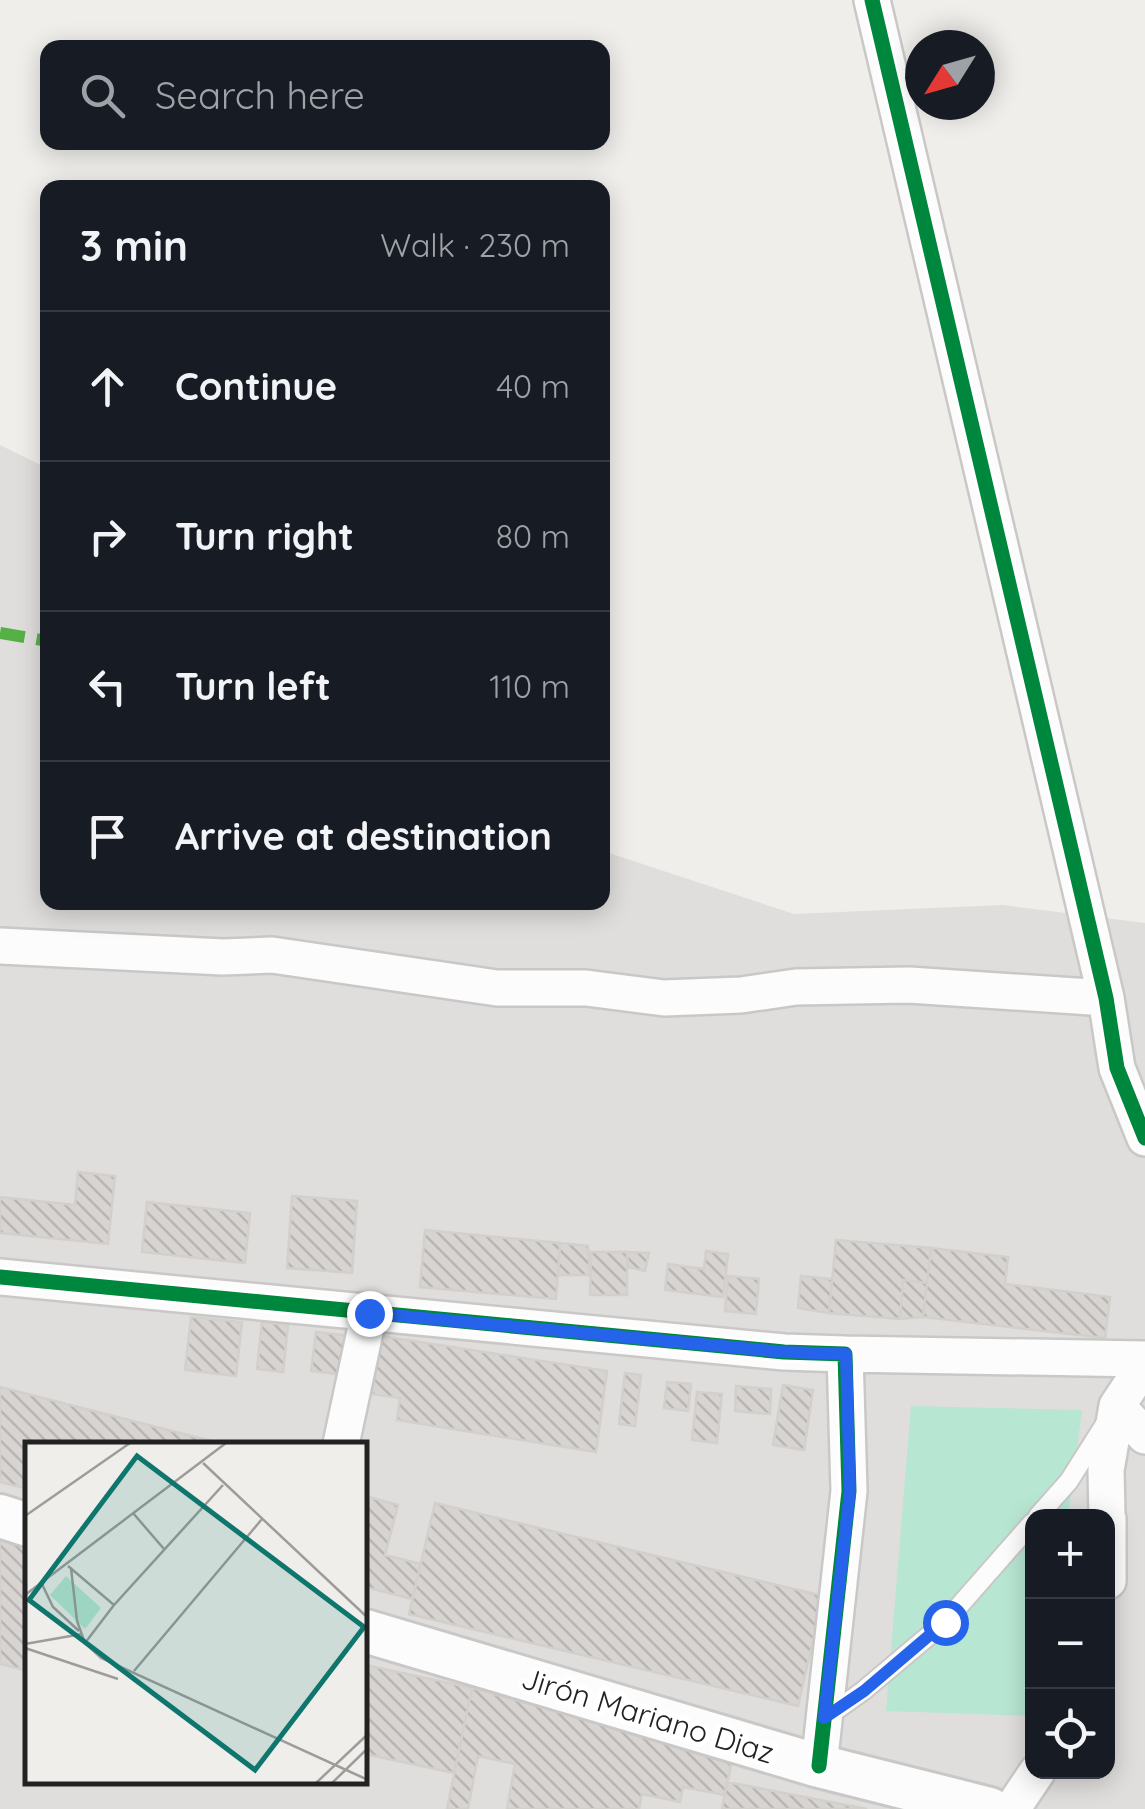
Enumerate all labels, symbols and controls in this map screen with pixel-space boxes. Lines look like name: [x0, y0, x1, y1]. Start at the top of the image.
north arrow: [905, 30, 995, 120]
search box: [40, 40, 610, 150]
icon: search: [75, 68, 130, 123]
text: Search here: [155, 71, 365, 119]
text: 3 min: [80, 219, 188, 272]
text: Walk · 230 m: [380, 225, 570, 265]
icon: ahead: [80, 359, 135, 414]
text: Continue: [175, 362, 337, 410]
text: 40 m: [496, 366, 570, 406]
icon: right: [80, 509, 135, 564]
text: Turn right: [175, 512, 354, 560]
text: 80 m: [496, 516, 570, 556]
icon: left: [80, 659, 135, 714]
text: Turn left: [175, 662, 331, 710]
text: 110 m: [489, 666, 570, 706]
icon: arrive: [80, 809, 135, 864]
text: Arrive at destination: [175, 812, 552, 860]
route end: [347, 1291, 393, 1337]
inset map: [25, 1442, 368, 1784]
map controls: [1025, 1509, 1115, 1779]
button: +: [1025, 1509, 1115, 1599]
button: −: [1025, 1599, 1115, 1689]
route start: [923, 1600, 969, 1646]
street label: Jirón Mariano Diaz: [517, 1659, 779, 1771]
button: locate: [1025, 1689, 1115, 1779]

